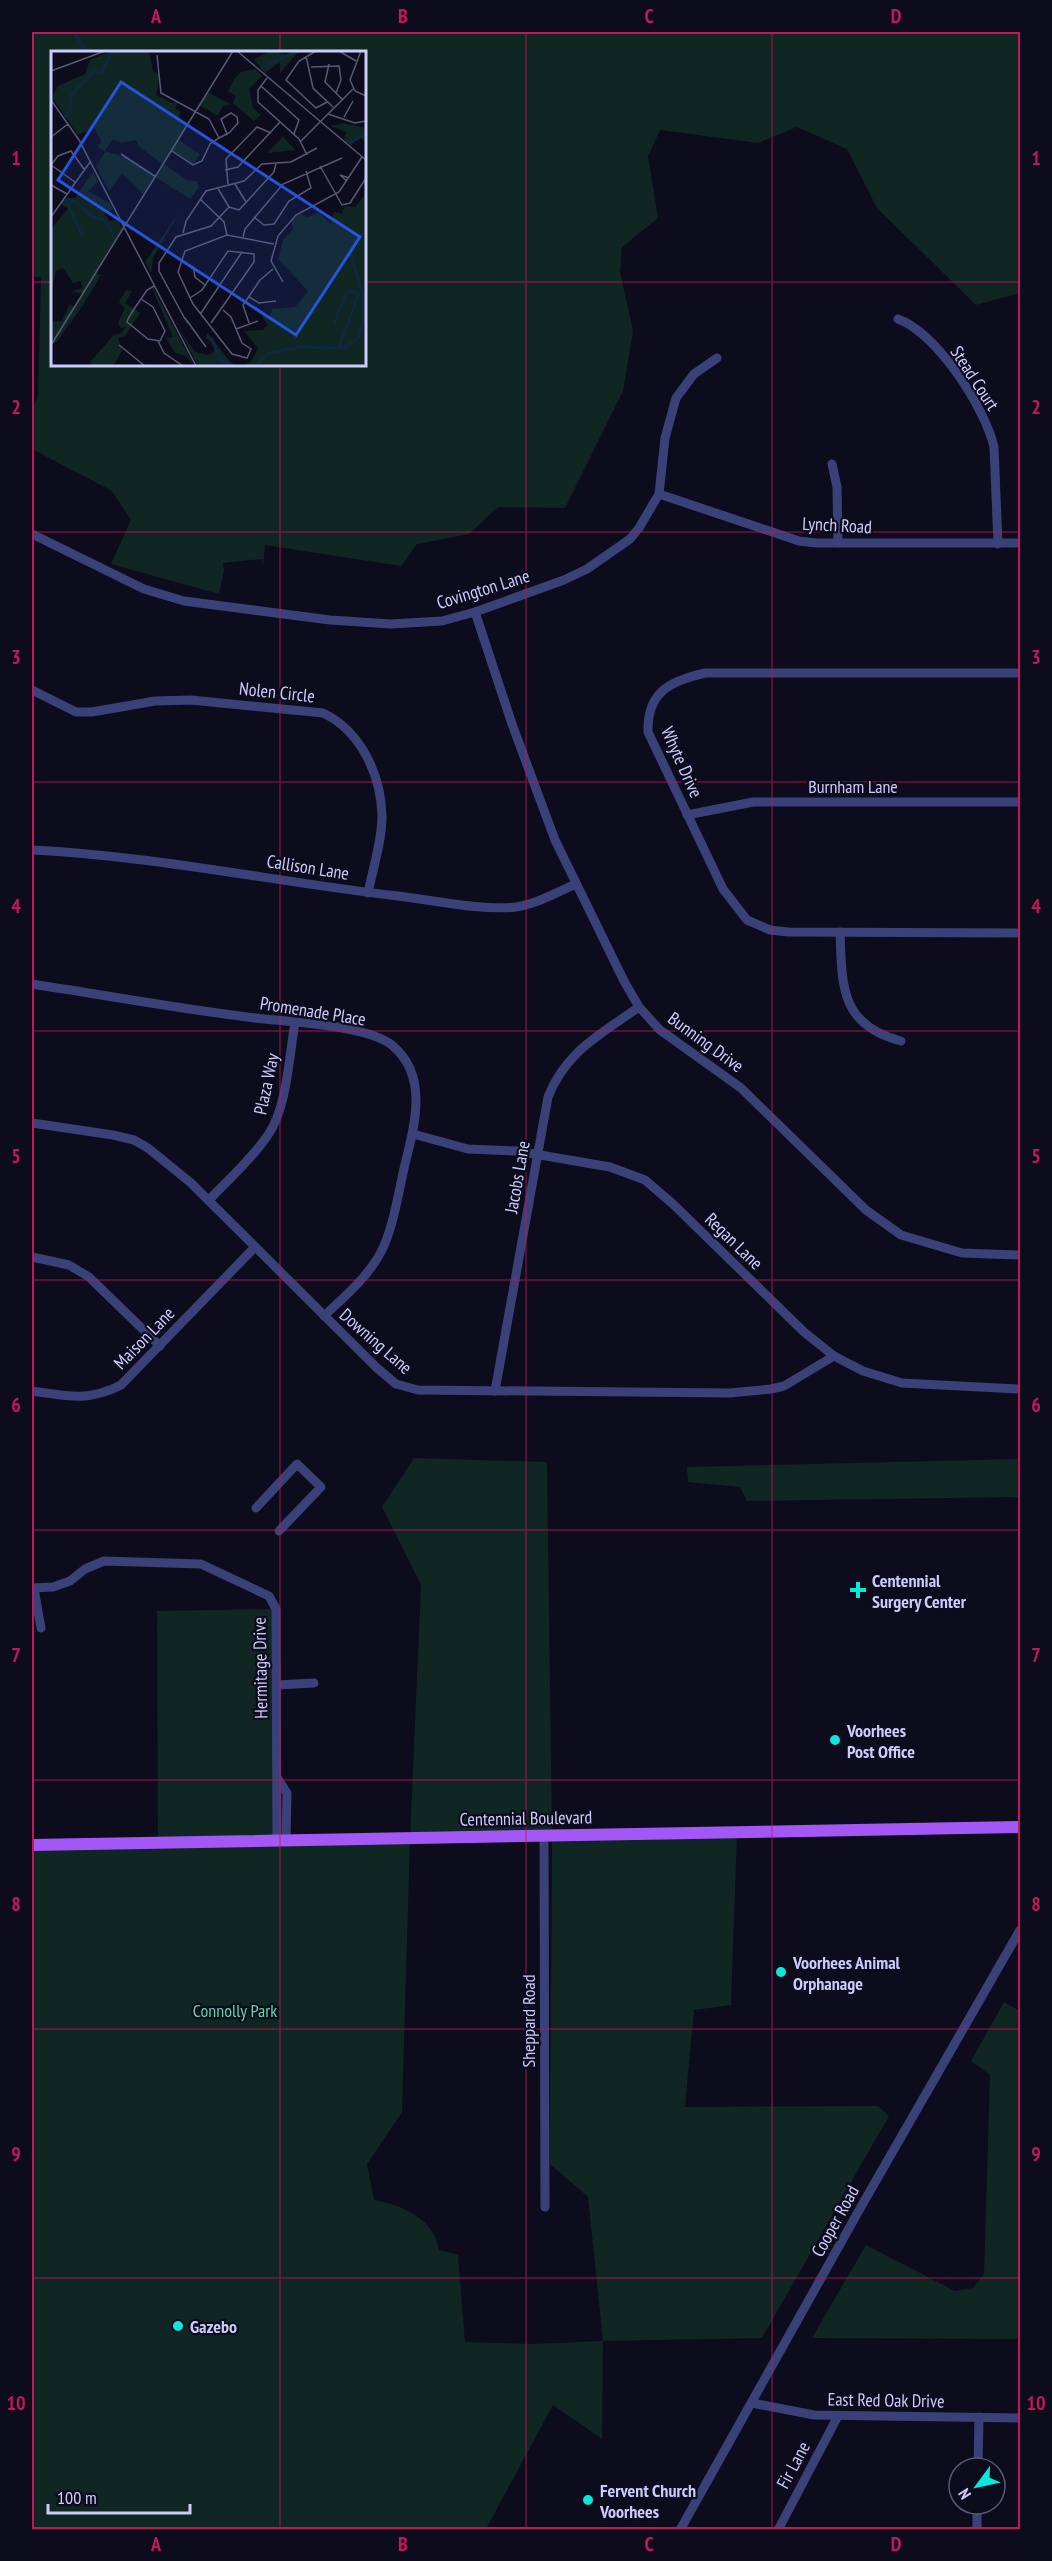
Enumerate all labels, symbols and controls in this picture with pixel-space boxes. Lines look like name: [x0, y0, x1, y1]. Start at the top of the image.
text: A: [150, 3, 162, 29]
text: B: [398, 3, 408, 29]
text: C: [644, 3, 654, 29]
text: D: [891, 3, 902, 29]
inset map: [51, 51, 366, 366]
text: 1: [11, 145, 21, 171]
text: 1: [1031, 145, 1041, 171]
street label: Stead Court: [946, 341, 1004, 415]
text: 2: [11, 394, 21, 420]
text: 2: [1031, 394, 1041, 420]
street label: Lynch Road: [802, 512, 872, 538]
street label: Covington Lane: [434, 564, 532, 614]
text: 3: [11, 644, 21, 670]
text: 3: [1031, 644, 1041, 670]
street label: Nolen Circle: [238, 677, 316, 707]
street label: Whyte Drive: [656, 723, 708, 801]
street label: Burnham Lane: [808, 775, 898, 798]
street label: Callison Lane: [265, 849, 351, 885]
text: 4: [11, 893, 21, 919]
text: 4: [1031, 893, 1041, 919]
street label: Promenade Place: [259, 991, 367, 1031]
street label: Bunning Drive: [664, 1007, 748, 1077]
street label: Plaza Way: [248, 1051, 284, 1117]
street label: Jacobs Lane: [499, 1139, 535, 1216]
text: 5: [11, 1143, 21, 1169]
text: 5: [1031, 1143, 1041, 1169]
street label: Regan Lane: [700, 1208, 768, 1274]
street label: Maison Lane: [109, 1302, 179, 1374]
street label: Downing Lane: [335, 1303, 417, 1379]
text: 6: [11, 1392, 21, 1418]
text: 6: [1031, 1392, 1041, 1418]
place label: Centennial Surgery Center: [872, 1569, 967, 1613]
marker: Centennial Surgery Center: [849, 1581, 867, 1599]
street label: Hermitage Drive: [248, 1617, 272, 1719]
text: 7: [11, 1642, 21, 1668]
text: 7: [1031, 1642, 1041, 1668]
place label: Voorhees Post Office: [846, 1719, 915, 1763]
marker: Voorhees Post Office: [828, 1733, 842, 1747]
street label: Centennial Boulevard: [460, 1805, 592, 1831]
text: 8: [11, 1891, 21, 1917]
text: 8: [1031, 1891, 1041, 1917]
place label: Voorhees Animal Orphanage: [792, 1951, 901, 1995]
marker: Voorhees Animal Orphanage: [774, 1965, 788, 1979]
street label: Sheppard Road: [517, 1974, 540, 2068]
park label: Connolly Park: [193, 1999, 277, 2022]
text: 9: [11, 2141, 21, 2167]
text: 9: [1031, 2141, 1041, 2167]
street label: Cooper Road: [806, 2181, 864, 2261]
place label: Gazebo: [190, 2315, 237, 2338]
marker: Gazebo: [171, 2319, 185, 2333]
street label: East Red Oak Drive: [827, 2387, 945, 2413]
text: 10: [6, 2390, 26, 2416]
text: 10: [1026, 2390, 1046, 2416]
street label: Fir Lane: [771, 2438, 815, 2492]
north arrow: [947, 2456, 1007, 2516]
scale bar: [48, 2477, 190, 2515]
place label: Fervent Church Voorhees: [599, 2479, 696, 2523]
text: N: [954, 2485, 975, 2503]
text: 100 m: [57, 2486, 97, 2509]
marker: Fervent Church Voorhees: [581, 2493, 595, 2507]
text: A: [150, 2531, 162, 2557]
text: B: [398, 2531, 408, 2557]
text: C: [644, 2531, 654, 2557]
text: D: [891, 2531, 902, 2557]

